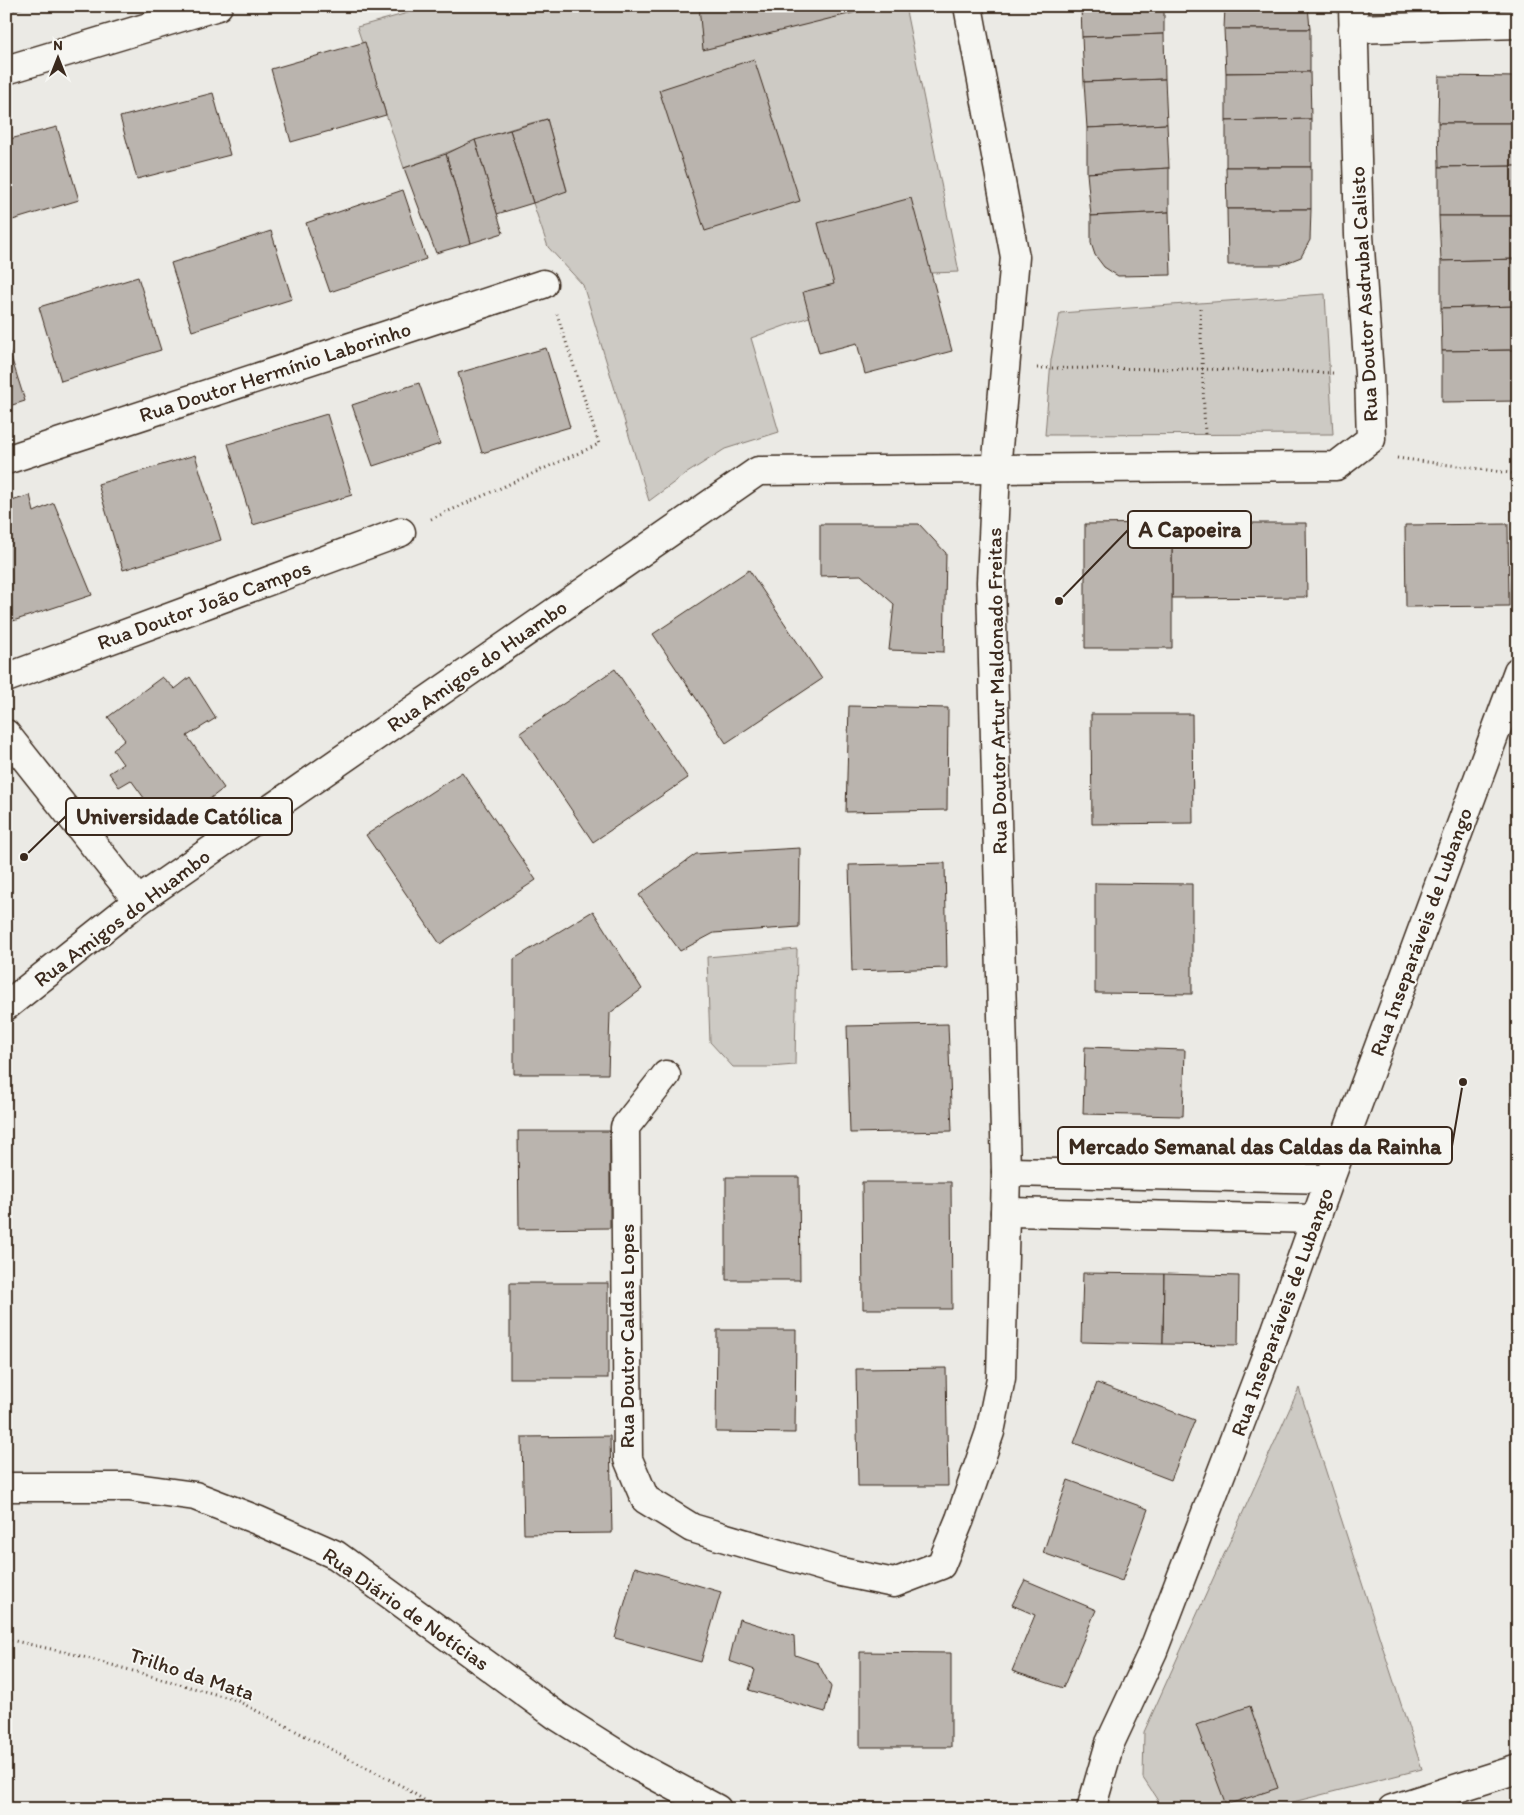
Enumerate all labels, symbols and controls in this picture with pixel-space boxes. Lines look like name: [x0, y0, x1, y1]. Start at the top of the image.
north arrow: [32, 32, 82, 82]
text: N: [53, 37, 63, 54]
street label: Rua Doutor Asdrubal Calisto: [1344, 166, 1383, 422]
street label: Rua Doutor Hermínio Laborinho: [136, 316, 414, 427]
callout: A Capoeira: [1128, 511, 1251, 548]
text: A Capoeira: [1138, 516, 1242, 543]
street label: Rua Doutor Artur Maldonado Freitas: [981, 527, 1012, 855]
street label: Rua Doutor João Campos: [94, 554, 314, 655]
street label: Rua Amigos do Huambo: [382, 594, 572, 737]
callout: Universidade Católica: [66, 798, 292, 835]
text: Universidade Católica: [76, 803, 282, 830]
street label: Rua Inseparáveis de Lubango: [1364, 804, 1477, 1059]
street label: Rua Amigos do Huambo: [29, 843, 215, 992]
callout: Mercado Semanal das Caldas da Rainha: [1058, 1127, 1452, 1164]
text: Mercado Semanal das Caldas da Rainha: [1068, 1133, 1442, 1160]
street label: Rua Inseparáveis de Lubango: [1225, 1184, 1338, 1439]
street label: Rua Doutor Caldas Lopes: [614, 1224, 639, 1448]
street label: Rua Diário de Notícias: [318, 1542, 494, 1676]
street label: Trilho da Mata: [127, 1642, 258, 1705]

